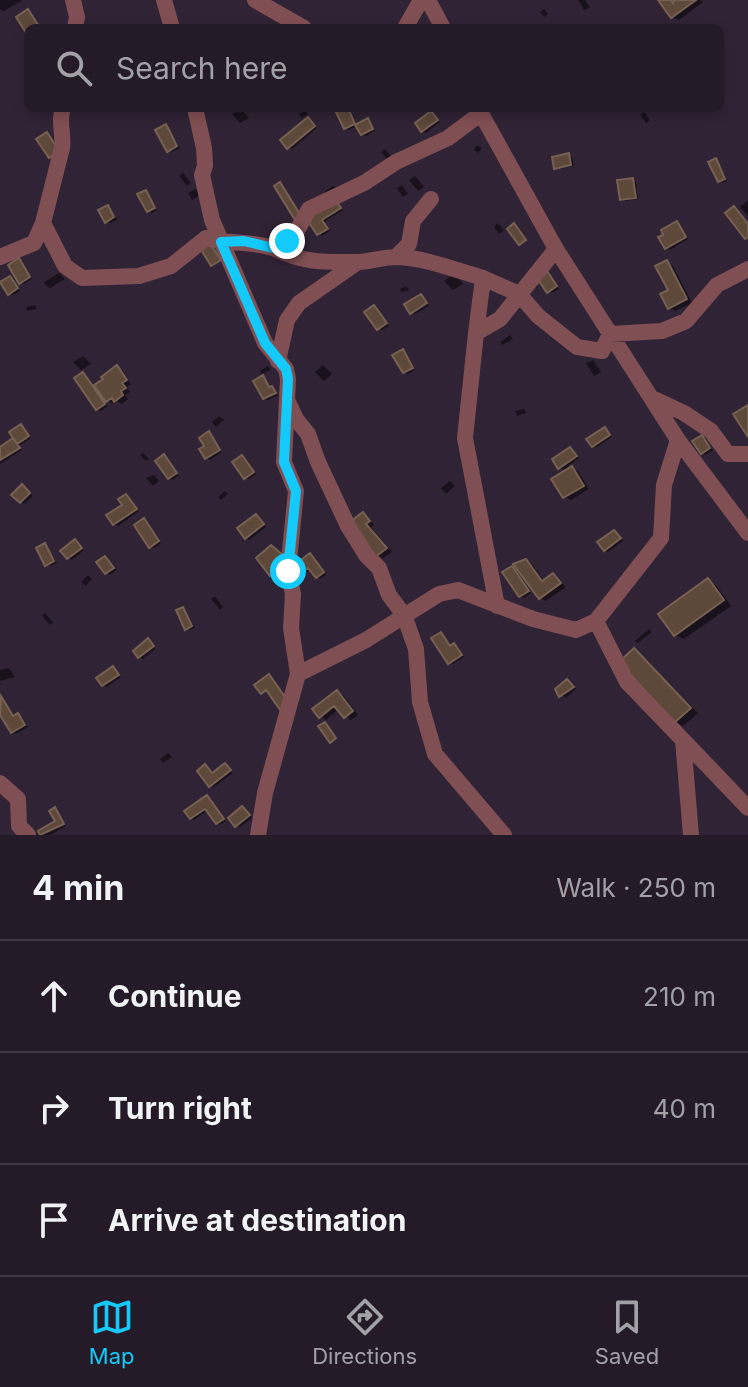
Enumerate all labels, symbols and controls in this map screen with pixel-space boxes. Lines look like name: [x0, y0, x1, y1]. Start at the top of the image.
search box: [24, 24, 724, 112]
icon: search: [52, 46, 96, 90]
text: Search here: [116, 50, 288, 86]
route end: [269, 223, 305, 259]
route start: [270, 553, 306, 589]
text: 4 min: [32, 867, 124, 908]
text: Walk · 250 m: [556, 872, 716, 903]
icon: ahead: [32, 974, 76, 1018]
text: Continue: [108, 978, 242, 1014]
text: 210 m: [643, 981, 716, 1012]
icon: right: [32, 1086, 76, 1130]
text: Turn right: [108, 1090, 252, 1126]
text: 40 m: [653, 1093, 716, 1124]
icon: arrive: [32, 1198, 76, 1242]
text: Arrive at destination: [108, 1202, 406, 1238]
tab: Map: [89, 1295, 135, 1369]
tab: Directions: [312, 1295, 417, 1369]
tab: Saved: [595, 1295, 659, 1369]

